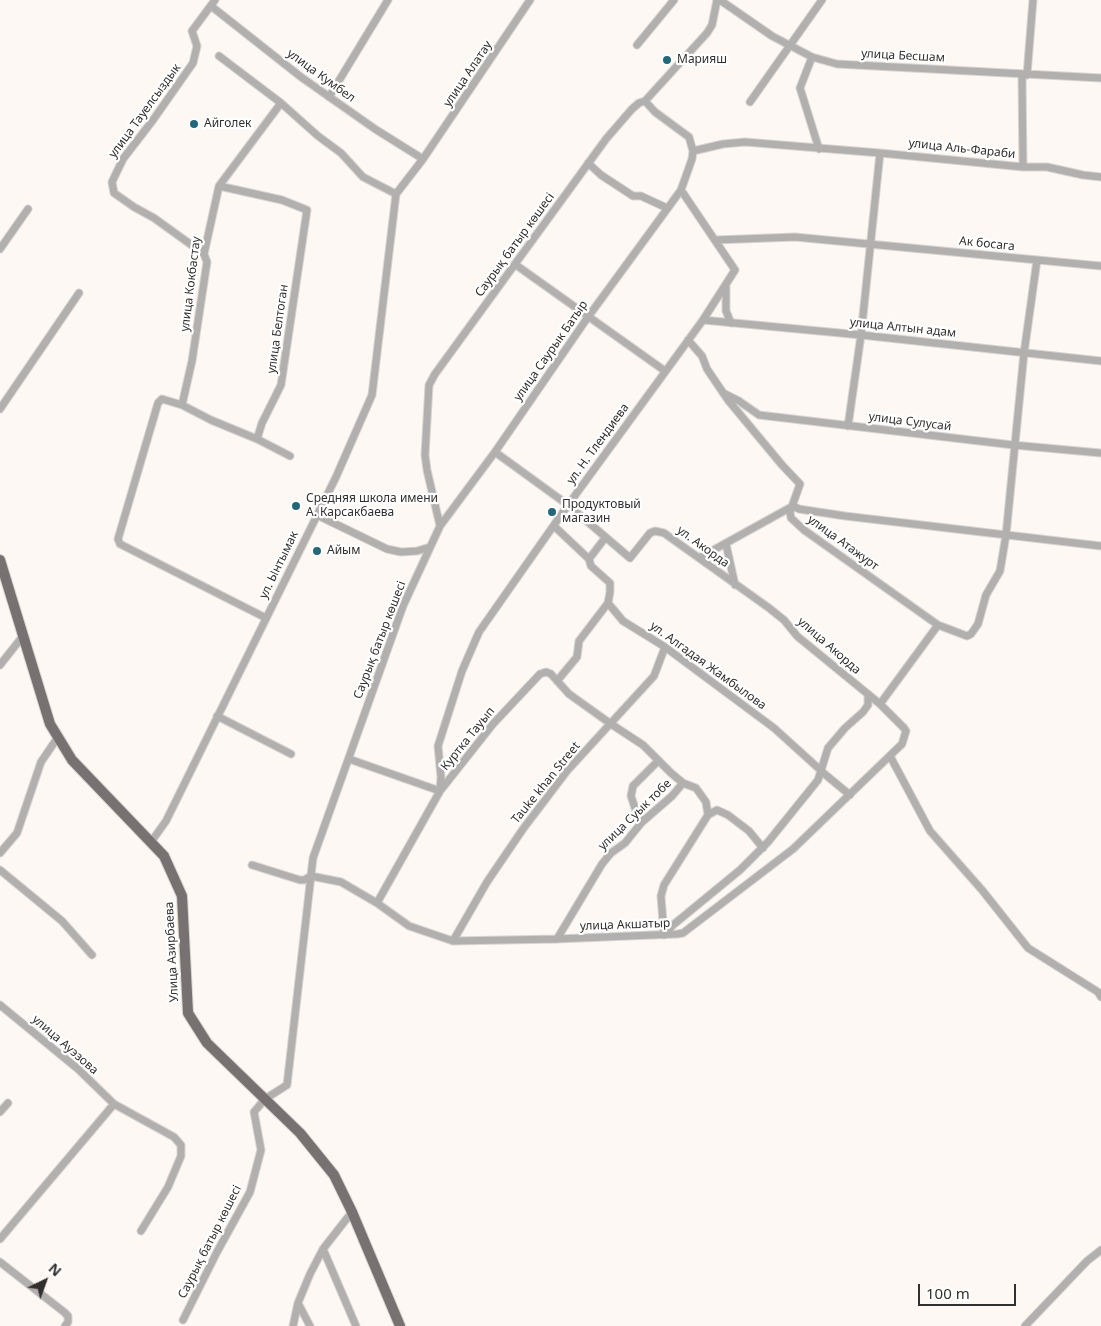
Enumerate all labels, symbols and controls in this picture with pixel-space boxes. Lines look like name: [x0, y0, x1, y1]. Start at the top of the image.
street label: улица Алатау: [441, 38, 495, 110]
street label: улица Кумбел: [284, 46, 358, 106]
street label: улица Бесшам: [861, 47, 945, 65]
place label: Марияш: [677, 53, 727, 67]
marker: Марияш: [661, 54, 673, 66]
street label: улица Тауелсыздык: [106, 61, 184, 161]
place label: Айголек: [204, 117, 251, 131]
marker: Айголек: [188, 118, 200, 130]
street label: улица Аль-Фараби: [908, 136, 1016, 162]
street label: Саурық батыр көшесі: [472, 190, 558, 300]
street label: Ак босага: [958, 234, 1016, 254]
street label: улица Кокбастау: [178, 236, 204, 332]
street label: улица Белтоган: [265, 283, 291, 375]
street label: улица Саурык Батыр: [511, 298, 591, 404]
street label: улица Алтын адам: [849, 315, 957, 341]
street label: ул. Н. Тлендиева: [564, 401, 632, 487]
street label: улица Сулусай: [868, 410, 952, 434]
place label: Средняя школа имени А. Карсакбаева: [306, 492, 438, 520]
place label: Продуктовый магазин: [562, 498, 641, 526]
marker: Средняя школа имени А. Карсакбаева: [290, 500, 302, 512]
marker: Продуктовый магазин: [546, 506, 558, 518]
street label: улица Атажурт: [805, 512, 881, 574]
street label: ул. Акорда: [674, 523, 732, 571]
street label: ул. Ынтымак: [256, 529, 302, 601]
place label: Айым: [327, 544, 360, 558]
marker: Айым: [311, 545, 323, 557]
street label: Саурық батыр көшесі: [351, 579, 409, 701]
street label: улица Акорда: [794, 615, 864, 677]
street label: ул. Алгадая Жамбылова: [647, 619, 769, 713]
street label: Куртка Тауып: [438, 704, 498, 774]
street label: Tauke khan Street: [509, 739, 583, 827]
street label: улица Суык тобе: [596, 777, 674, 853]
street label: Улица Азирбаева: [162, 901, 182, 1003]
street label: улица Акшатыр: [580, 916, 670, 934]
street label: улица Ауэзова: [29, 1012, 101, 1078]
street label: Саурық батыр көшесі: [175, 1183, 245, 1301]
north arrow: [20, 1256, 70, 1306]
text: N: [45, 1259, 66, 1280]
scale bar: [921, 1274, 1018, 1306]
text: 100 m: [926, 1283, 970, 1303]

